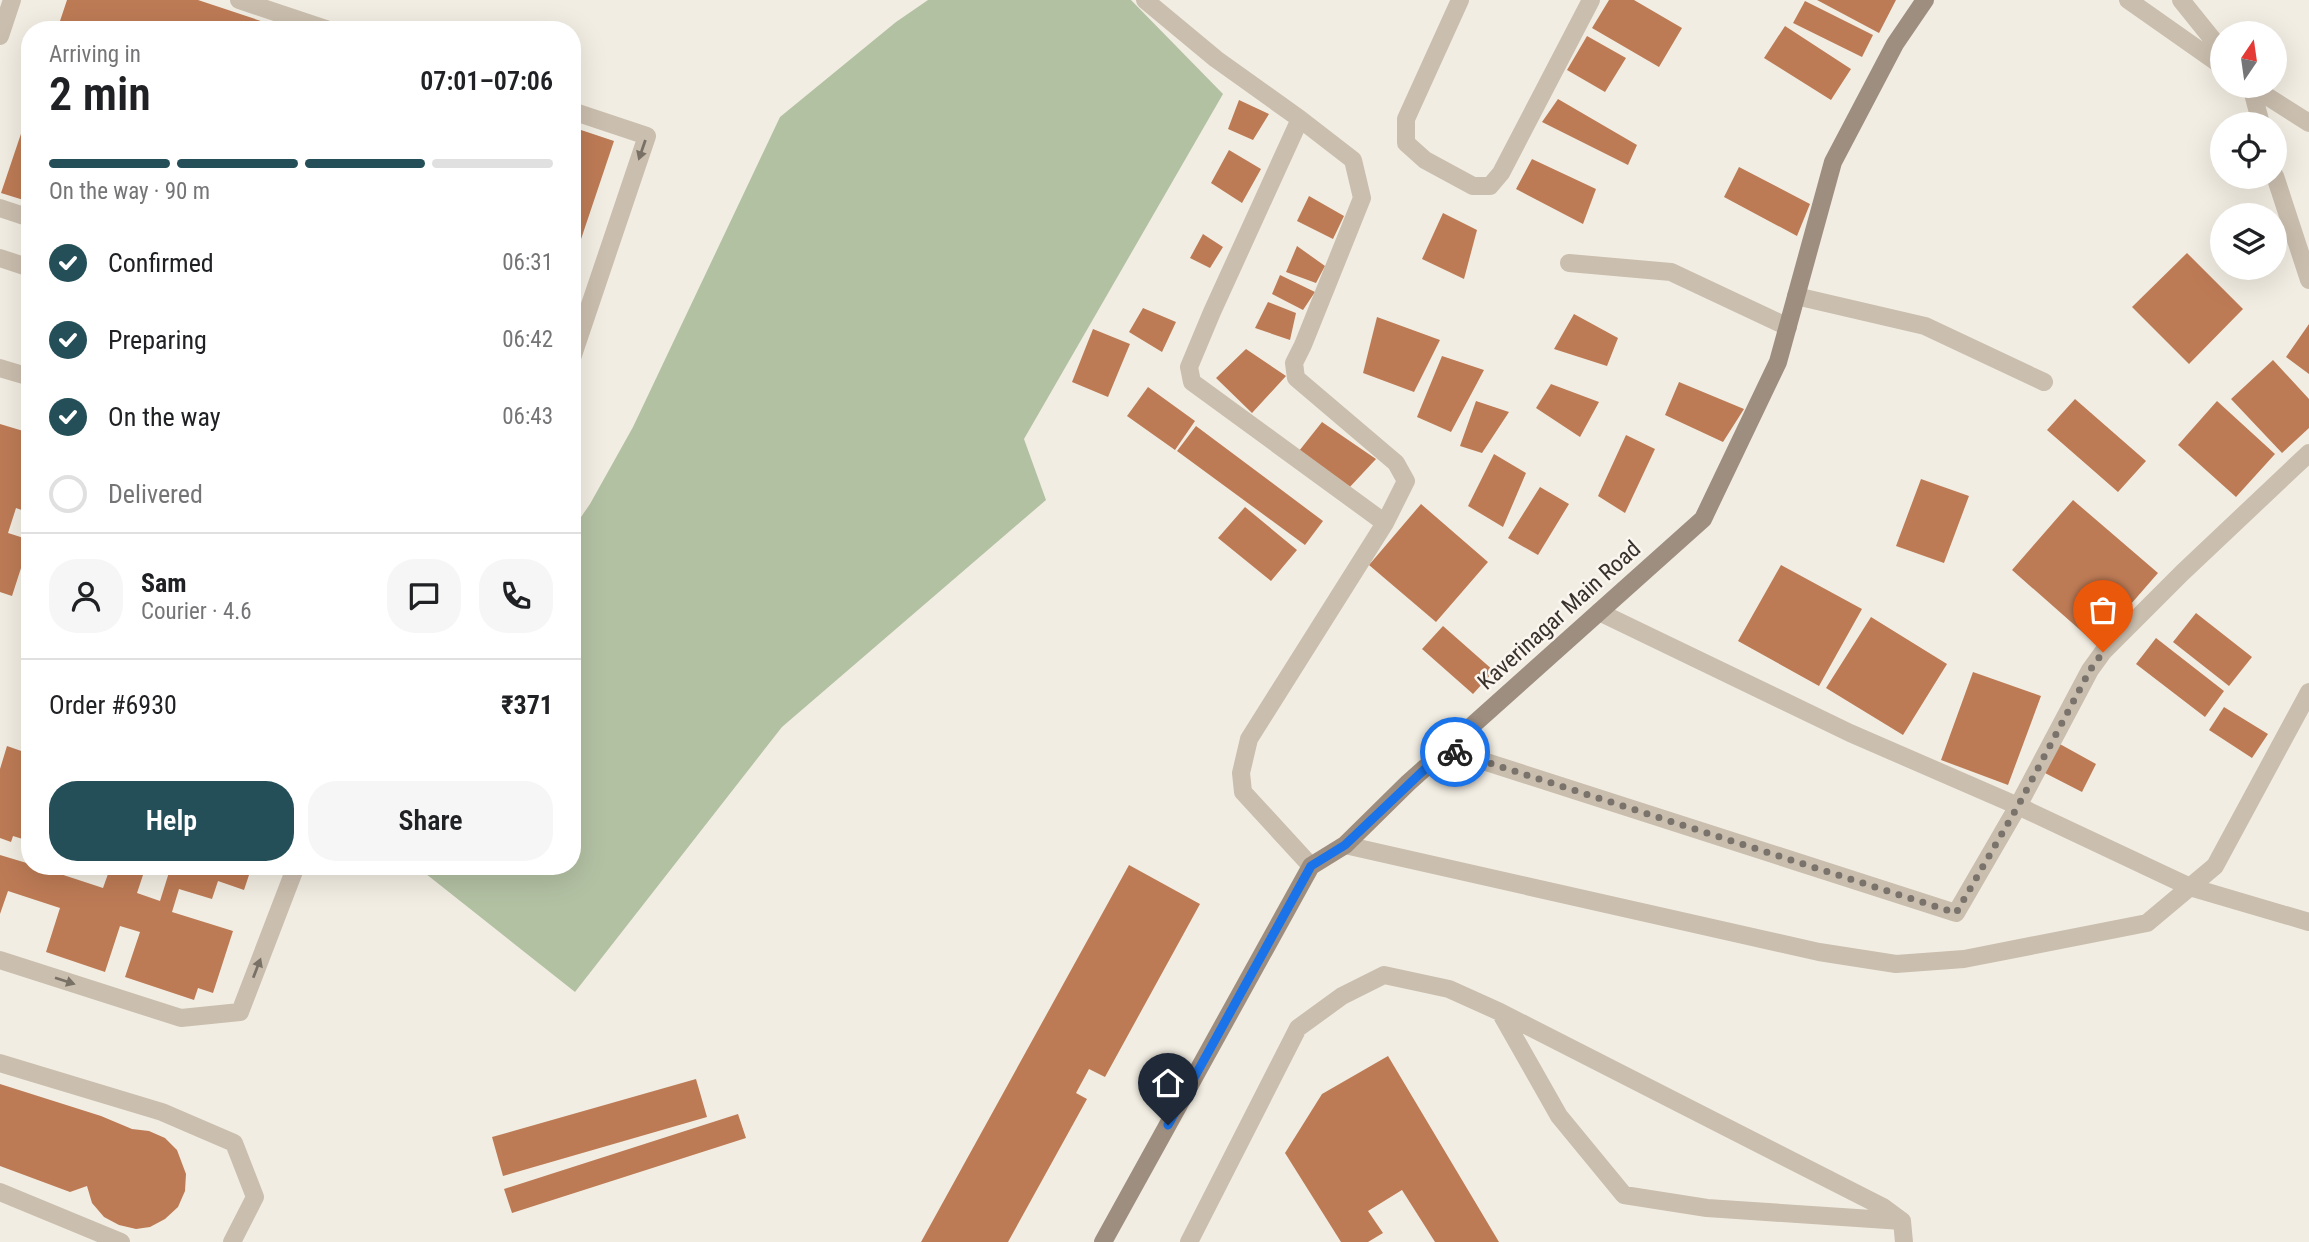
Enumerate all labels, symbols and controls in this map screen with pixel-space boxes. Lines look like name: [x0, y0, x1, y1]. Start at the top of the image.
north arrow: [2210, 21, 2287, 98]
map controls: [2210, 21, 2287, 280]
text: Arriving in: [49, 41, 141, 68]
text: 07:01–07:06: [420, 66, 553, 96]
text: 2 min: [49, 67, 151, 121]
button: locate: [2210, 112, 2287, 189]
one-way arrow: [636, 139, 647, 160]
text: On the way · 90 m: [49, 178, 210, 205]
button: layers: [2210, 203, 2287, 280]
icon: check: [49, 244, 87, 282]
text: Confirmed: [108, 248, 214, 278]
text: 06:31: [502, 249, 553, 276]
icon: check: [49, 321, 87, 359]
text: Preparing: [108, 325, 207, 355]
text: 06:42: [502, 326, 553, 353]
icon: check: [49, 398, 87, 436]
text: On the way: [108, 402, 221, 432]
text: 06:43: [502, 403, 553, 430]
text: Delivered: [108, 479, 203, 509]
street label: Kaverinagar Main Road: [1473, 535, 1646, 695]
button: person: [49, 559, 123, 633]
button: chat: [387, 559, 461, 633]
button: phone: [479, 559, 553, 633]
text: Sam: [141, 568, 187, 598]
pin: [2073, 580, 2133, 652]
icon: bag: [2084, 591, 2122, 629]
text: Courier · 4.6: [141, 598, 252, 625]
text: Order #6930: [49, 690, 177, 720]
text: ₹371: [501, 690, 553, 720]
courier: [1420, 717, 1490, 787]
icon: bike: [1436, 733, 1474, 771]
button: Help: [49, 781, 294, 861]
button: Share: [308, 781, 553, 861]
one-way arrow: [251, 957, 262, 978]
one-way arrow: [55, 976, 76, 987]
pin: [1138, 1053, 1198, 1125]
icon: home: [1149, 1064, 1187, 1102]

